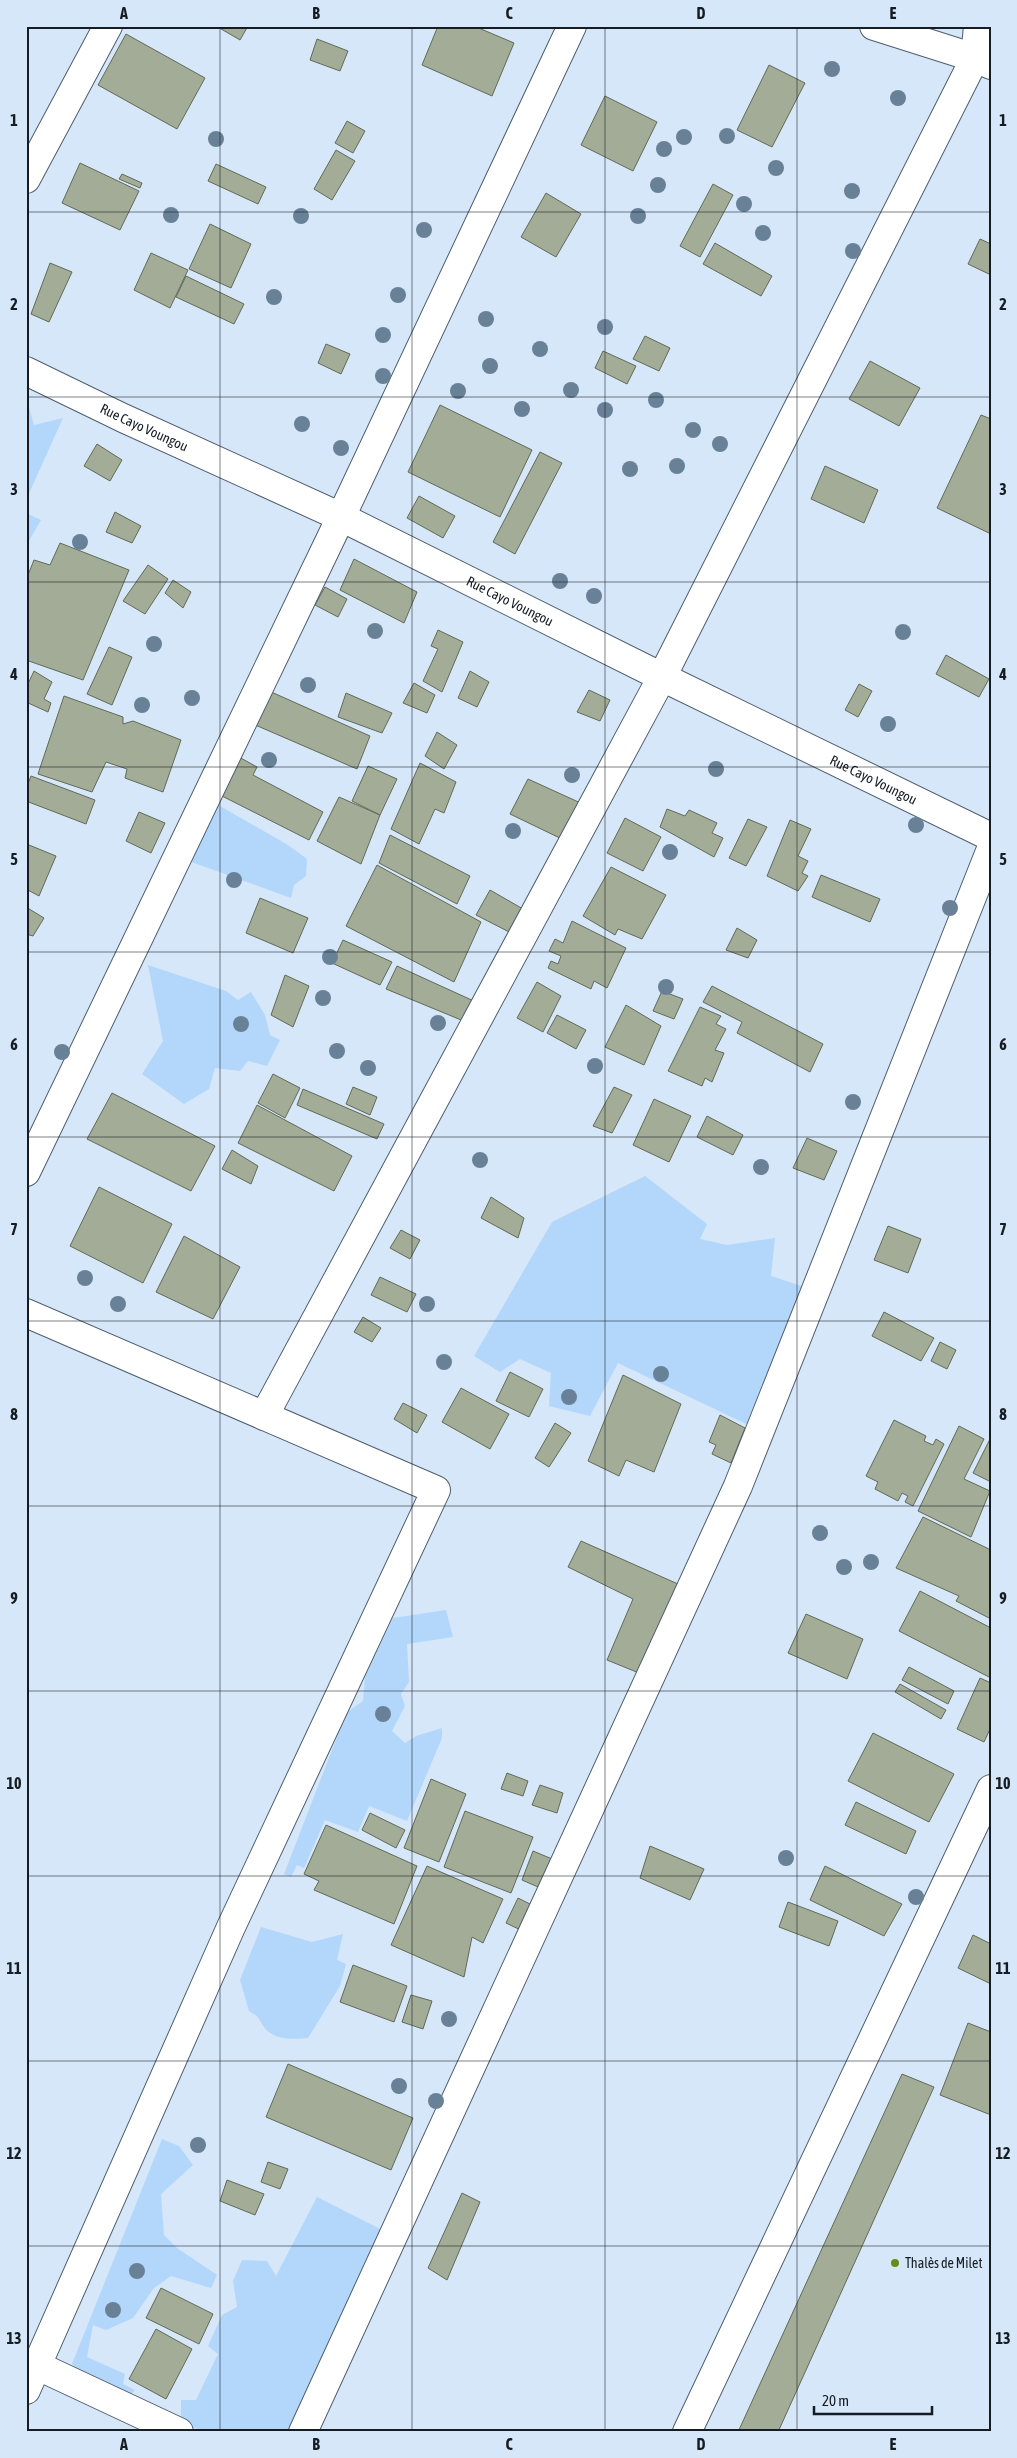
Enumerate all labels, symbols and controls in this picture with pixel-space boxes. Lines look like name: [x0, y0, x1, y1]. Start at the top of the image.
text: A: [119, 4, 128, 22]
text: B: [312, 4, 320, 22]
text: C: [505, 4, 513, 22]
text: D: [697, 4, 706, 22]
text: E: [890, 4, 897, 22]
text: 1: [10, 111, 18, 129]
text: 1: [999, 111, 1007, 129]
text: 2: [10, 295, 18, 313]
text: 2: [999, 295, 1007, 313]
street label: Rue Cayo Voungou: [98, 400, 191, 454]
text: 3: [10, 480, 18, 498]
text: 3: [999, 480, 1007, 498]
street label: Rue Cayo Voungou: [464, 573, 556, 630]
text: 4: [9, 665, 18, 683]
text: 4: [998, 665, 1007, 683]
street label: Rue Cayo Voungou: [827, 752, 920, 808]
text: 5: [10, 850, 18, 868]
text: 5: [999, 850, 1007, 868]
text: 6: [10, 1035, 18, 1053]
text: 6: [999, 1035, 1007, 1053]
text: 7: [10, 1220, 18, 1238]
text: 7: [999, 1220, 1007, 1238]
text: 8: [10, 1405, 18, 1423]
text: 8: [999, 1405, 1007, 1423]
text: 9: [10, 1589, 18, 1607]
text: 9: [999, 1589, 1007, 1607]
text: 10: [6, 1774, 22, 1792]
text: 10: [995, 1774, 1011, 1792]
text: 11: [6, 1959, 22, 1977]
text: 11: [995, 1959, 1011, 1977]
text: 12: [6, 2144, 22, 2162]
text: 12: [995, 2144, 1011, 2162]
place label: Thalès de Milet: [905, 2255, 982, 2271]
marker: Thalès de Milet: [889, 2257, 901, 2269]
text: 13: [6, 2329, 22, 2347]
text: 13: [995, 2329, 1011, 2347]
scale bar: [814, 2383, 932, 2415]
text: 20 m: [822, 2392, 849, 2409]
text: A: [119, 2435, 128, 2453]
text: B: [312, 2435, 320, 2453]
text: C: [505, 2435, 513, 2453]
text: D: [697, 2435, 706, 2453]
text: E: [890, 2435, 897, 2453]

